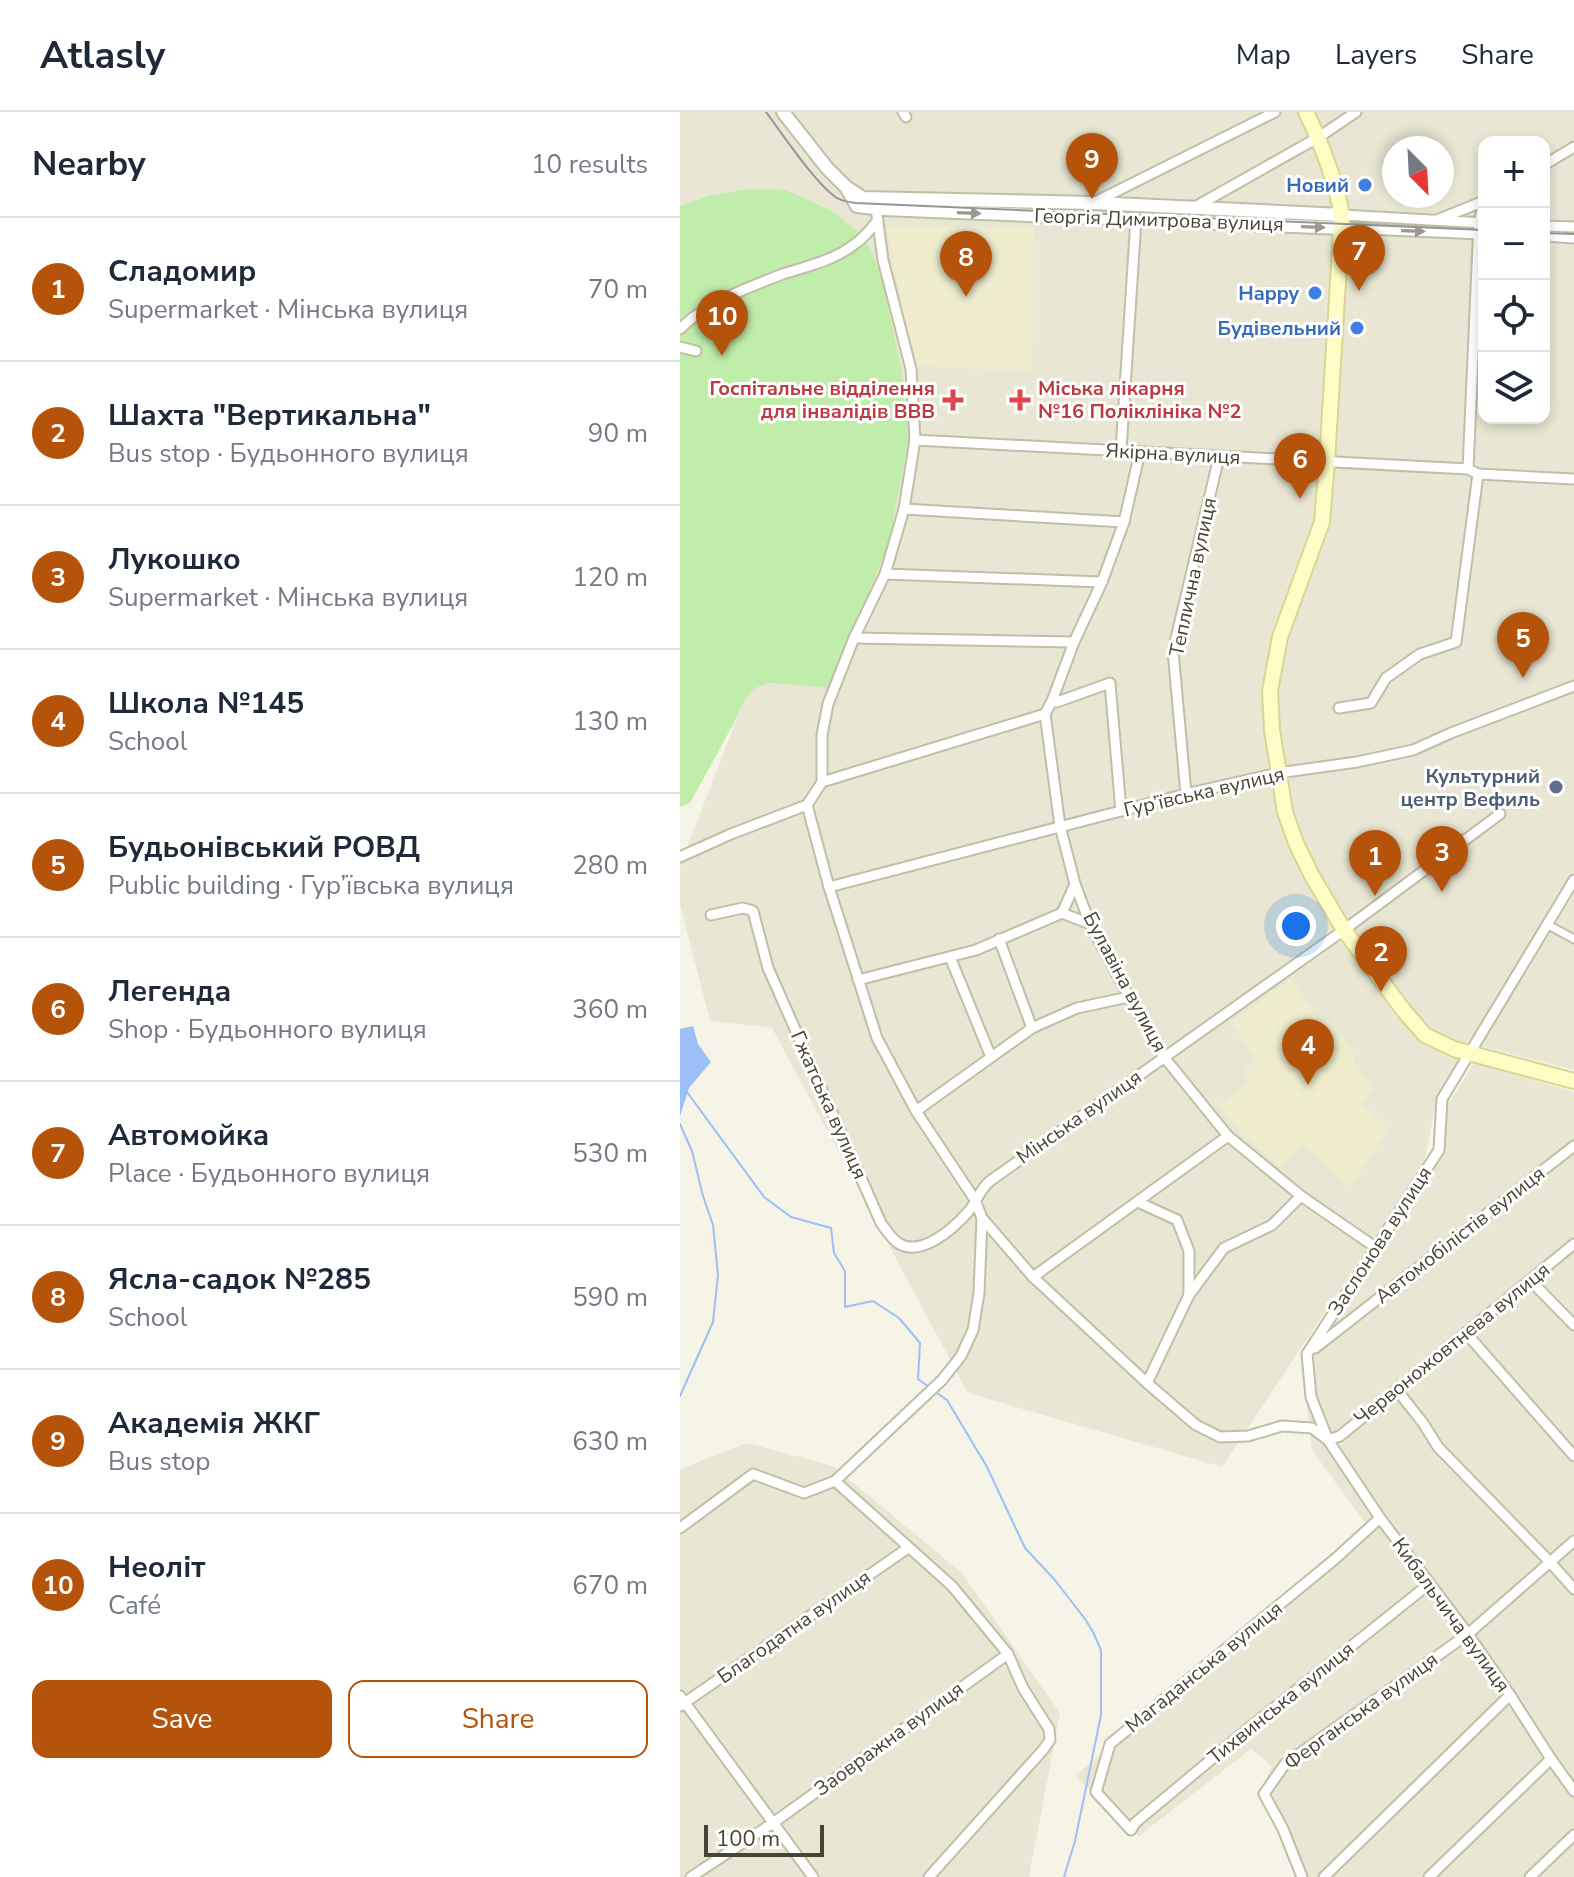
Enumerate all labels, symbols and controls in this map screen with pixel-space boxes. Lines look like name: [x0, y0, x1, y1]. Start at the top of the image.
text: Atlasly: [40, 30, 165, 81]
text: Map: [1236, 36, 1291, 74]
text: Layers: [1335, 36, 1417, 74]
text: Share: [1461, 36, 1534, 74]
pin: 9: [1066, 133, 1118, 199]
north arrow: [1382, 136, 1454, 208]
map controls: [1478, 136, 1550, 424]
button: +: [1478, 136, 1550, 208]
text: Nearby: [32, 141, 146, 187]
text: 10 results: [531, 147, 648, 182]
place label: Новий: [1286, 172, 1349, 199]
marker: Новий: [1356, 176, 1374, 194]
street label: Георгія Димитрова вулиця: [1034, 202, 1284, 238]
one-way arrow: [957, 206, 982, 219]
button: −: [1478, 208, 1550, 280]
one-way arrow: [1301, 220, 1326, 233]
one-way arrow: [1401, 224, 1426, 237]
pin: 7: [1333, 225, 1385, 291]
pin: 8: [940, 231, 992, 297]
text: Сладомир: [108, 251, 256, 292]
text: 1: [50, 272, 66, 307]
text: 70 m: [588, 272, 648, 307]
place label: Happy: [1238, 280, 1299, 307]
button: locate: [1478, 280, 1550, 352]
marker: Happy: [1306, 284, 1324, 302]
pin: 10: [696, 290, 748, 356]
text: Supermarket · Мінська вулиця: [108, 292, 468, 327]
place label: Будівельний: [1218, 315, 1341, 342]
marker: Будівельний: [1348, 319, 1366, 337]
button: layers: [1478, 352, 1550, 424]
place label: Госпітальне відділення для інвалідів ВВВ: [709, 375, 935, 425]
place label: Міська лікарня №16 Поліклініка №2: [1038, 375, 1242, 425]
marker: Госпітальне відділення для інвалідів ВВВ: [942, 389, 964, 411]
marker: Міська лікарня №16 Поліклініка №2: [1009, 389, 1031, 411]
text: Шахта "Вертикальна": [108, 395, 431, 436]
text: 2: [50, 416, 66, 451]
text: 90 m: [588, 416, 648, 451]
pin: 6: [1274, 433, 1326, 499]
text: Bus stop · Будьонного вулиця: [108, 436, 469, 471]
street label: Якірна вулиця: [1105, 437, 1241, 471]
street label: Теплична вулиця: [1163, 495, 1223, 659]
text: Лукошко: [108, 539, 241, 580]
text: 3: [50, 560, 66, 595]
text: 120 m: [572, 560, 648, 595]
text: Supermarket · Мінська вулиця: [108, 580, 468, 615]
pin: 5: [1497, 612, 1549, 678]
text: Школа №145: [108, 683, 304, 724]
text: 4: [50, 704, 66, 739]
text: 130 m: [572, 704, 648, 739]
text: School: [108, 724, 187, 759]
street label: Гур’ївська вулиця: [1121, 760, 1287, 824]
place label: Культурний центр Вефиль: [1400, 763, 1540, 813]
marker: Культурний центр Вефиль: [1547, 778, 1565, 796]
pin: 3: [1416, 826, 1468, 892]
text: Будьонівський РОВД: [108, 827, 420, 868]
pin: 1: [1349, 830, 1401, 896]
text: 5: [50, 848, 66, 883]
text: 280 m: [572, 848, 648, 883]
text: Public building · Гур’ївська вулиця: [108, 868, 514, 903]
your location: [1276, 906, 1316, 946]
street label: Булавіна вулиця: [1077, 907, 1173, 1057]
pin: 2: [1355, 926, 1407, 992]
text: Легенда: [108, 971, 231, 1012]
text: 6: [50, 992, 66, 1027]
text: 360 m: [572, 992, 648, 1027]
text: Shop · Будьонного вулиця: [108, 1012, 427, 1047]
pin: 4: [1282, 1019, 1334, 1085]
street label: Гжатська вулиця: [784, 1027, 874, 1183]
street label: Мінська вулиця: [1011, 1064, 1147, 1170]
text: Автомойка: [108, 1115, 269, 1156]
text: 7: [50, 1136, 66, 1171]
text: 530 m: [572, 1136, 648, 1171]
text: Place · Будьонного вулиця: [108, 1156, 430, 1191]
street label: Автомобілістів вулиця: [1369, 1160, 1551, 1310]
street label: Заслонова вулиця: [1322, 1161, 1438, 1321]
street label: Червоножовтнева вулиця: [1348, 1256, 1556, 1432]
text: Ясла-садок №285: [108, 1259, 371, 1300]
text: 8: [50, 1280, 66, 1315]
text: 590 m: [572, 1280, 648, 1315]
text: School: [108, 1300, 187, 1335]
text: Академія ЖКГ: [108, 1403, 320, 1444]
text: 9: [50, 1424, 66, 1459]
text: 630 m: [572, 1424, 648, 1459]
text: Bus stop: [108, 1444, 210, 1479]
street label: Кибальчича вулиця: [1386, 1532, 1516, 1698]
text: Неоліт: [108, 1547, 205, 1588]
street label: Благодатна вулиця: [712, 1564, 876, 1690]
text: 10: [42, 1568, 74, 1603]
text: 670 m: [572, 1568, 648, 1603]
text: Café: [108, 1588, 161, 1623]
street label: Магаданська вулиця: [1120, 1595, 1288, 1739]
street label: Тихвинська вулиця: [1202, 1636, 1360, 1770]
street label: Ферганська вулиця: [1279, 1646, 1443, 1776]
street label: Заовражна вулиця: [809, 1676, 969, 1802]
button: Save: [32, 1680, 332, 1758]
button: Share: [348, 1680, 648, 1758]
scale bar: [704, 1821, 824, 1857]
text: 100 m: [716, 1824, 780, 1854]

